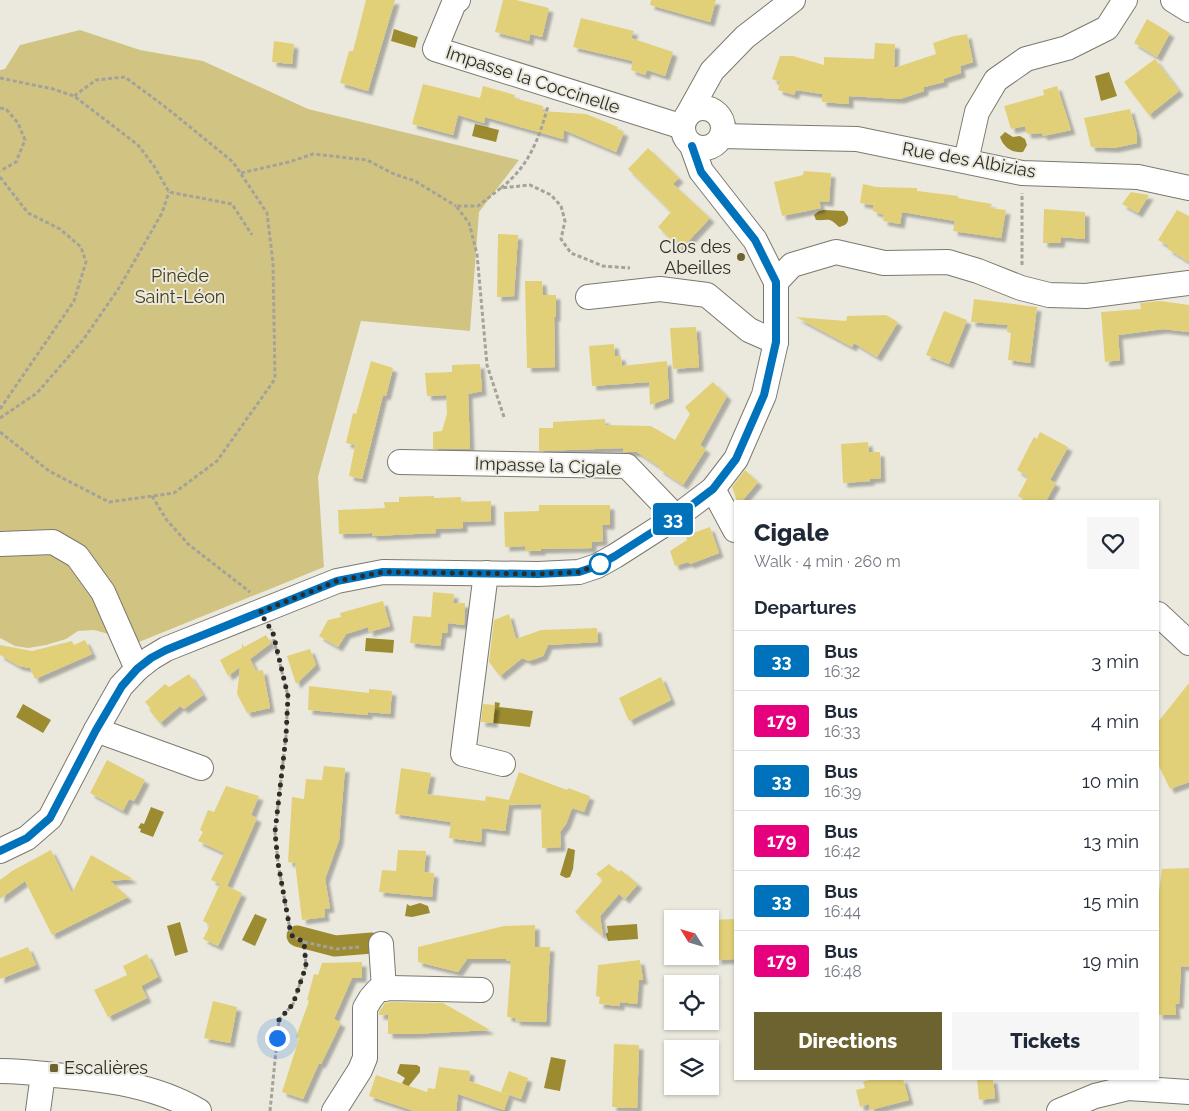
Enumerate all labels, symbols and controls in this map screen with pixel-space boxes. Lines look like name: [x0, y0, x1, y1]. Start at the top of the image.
street label: Impasse la Coccinelle: [443, 41, 623, 118]
street label: Rue des Albizias: [901, 137, 1038, 182]
place label: Clos des Abeilles: [659, 236, 731, 278]
marker: Clos des Abeilles: [735, 251, 747, 263]
park label: Pinède Saint-Léon: [135, 265, 225, 307]
street label: Impasse la Cigale: [474, 452, 622, 479]
line badge: 33: [650, 503, 696, 535]
text: 33: [663, 508, 683, 529]
button: heart: [1087, 517, 1139, 569]
text: Cigale: [754, 518, 829, 547]
text: Walk · 4 min · 260 m: [754, 552, 901, 571]
unlabelled marker: [589, 553, 611, 575]
text: Departures: [754, 596, 856, 618]
text: Bus: [824, 640, 858, 662]
text: 33: [771, 650, 792, 671]
text: 3 min: [1091, 650, 1139, 672]
text: 16:32: [824, 662, 860, 681]
text: Bus: [824, 700, 858, 722]
text: 179: [767, 710, 796, 731]
text: 4 min: [1091, 710, 1139, 732]
text: 16:33: [824, 722, 861, 741]
text: Bus: [824, 760, 858, 782]
text: 33: [771, 770, 792, 791]
text: 10 min: [1082, 770, 1139, 792]
text: 16:39: [824, 782, 861, 801]
text: Bus: [824, 820, 858, 842]
text: 179: [767, 830, 796, 851]
text: 13 min: [1083, 830, 1139, 852]
text: 16:42: [824, 842, 861, 861]
text: Bus: [824, 880, 858, 902]
text: 33: [771, 890, 792, 911]
text: 15 min: [1083, 890, 1139, 912]
text: 16:44: [824, 902, 861, 921]
north arrow: [664, 910, 719, 965]
map controls: [664, 910, 719, 1095]
text: Bus: [824, 940, 858, 962]
text: 179: [767, 950, 796, 971]
text: 19 min: [1082, 950, 1139, 972]
text: 16:48: [824, 962, 862, 981]
button: locate: [664, 975, 719, 1030]
button: Directions: [754, 1012, 942, 1070]
button: Tickets: [952, 1012, 1139, 1070]
your location: [265, 1026, 290, 1051]
button: layers: [664, 1040, 719, 1095]
place label: Escalières: [64, 1057, 148, 1078]
marker: Escalières: [48, 1062, 60, 1074]

